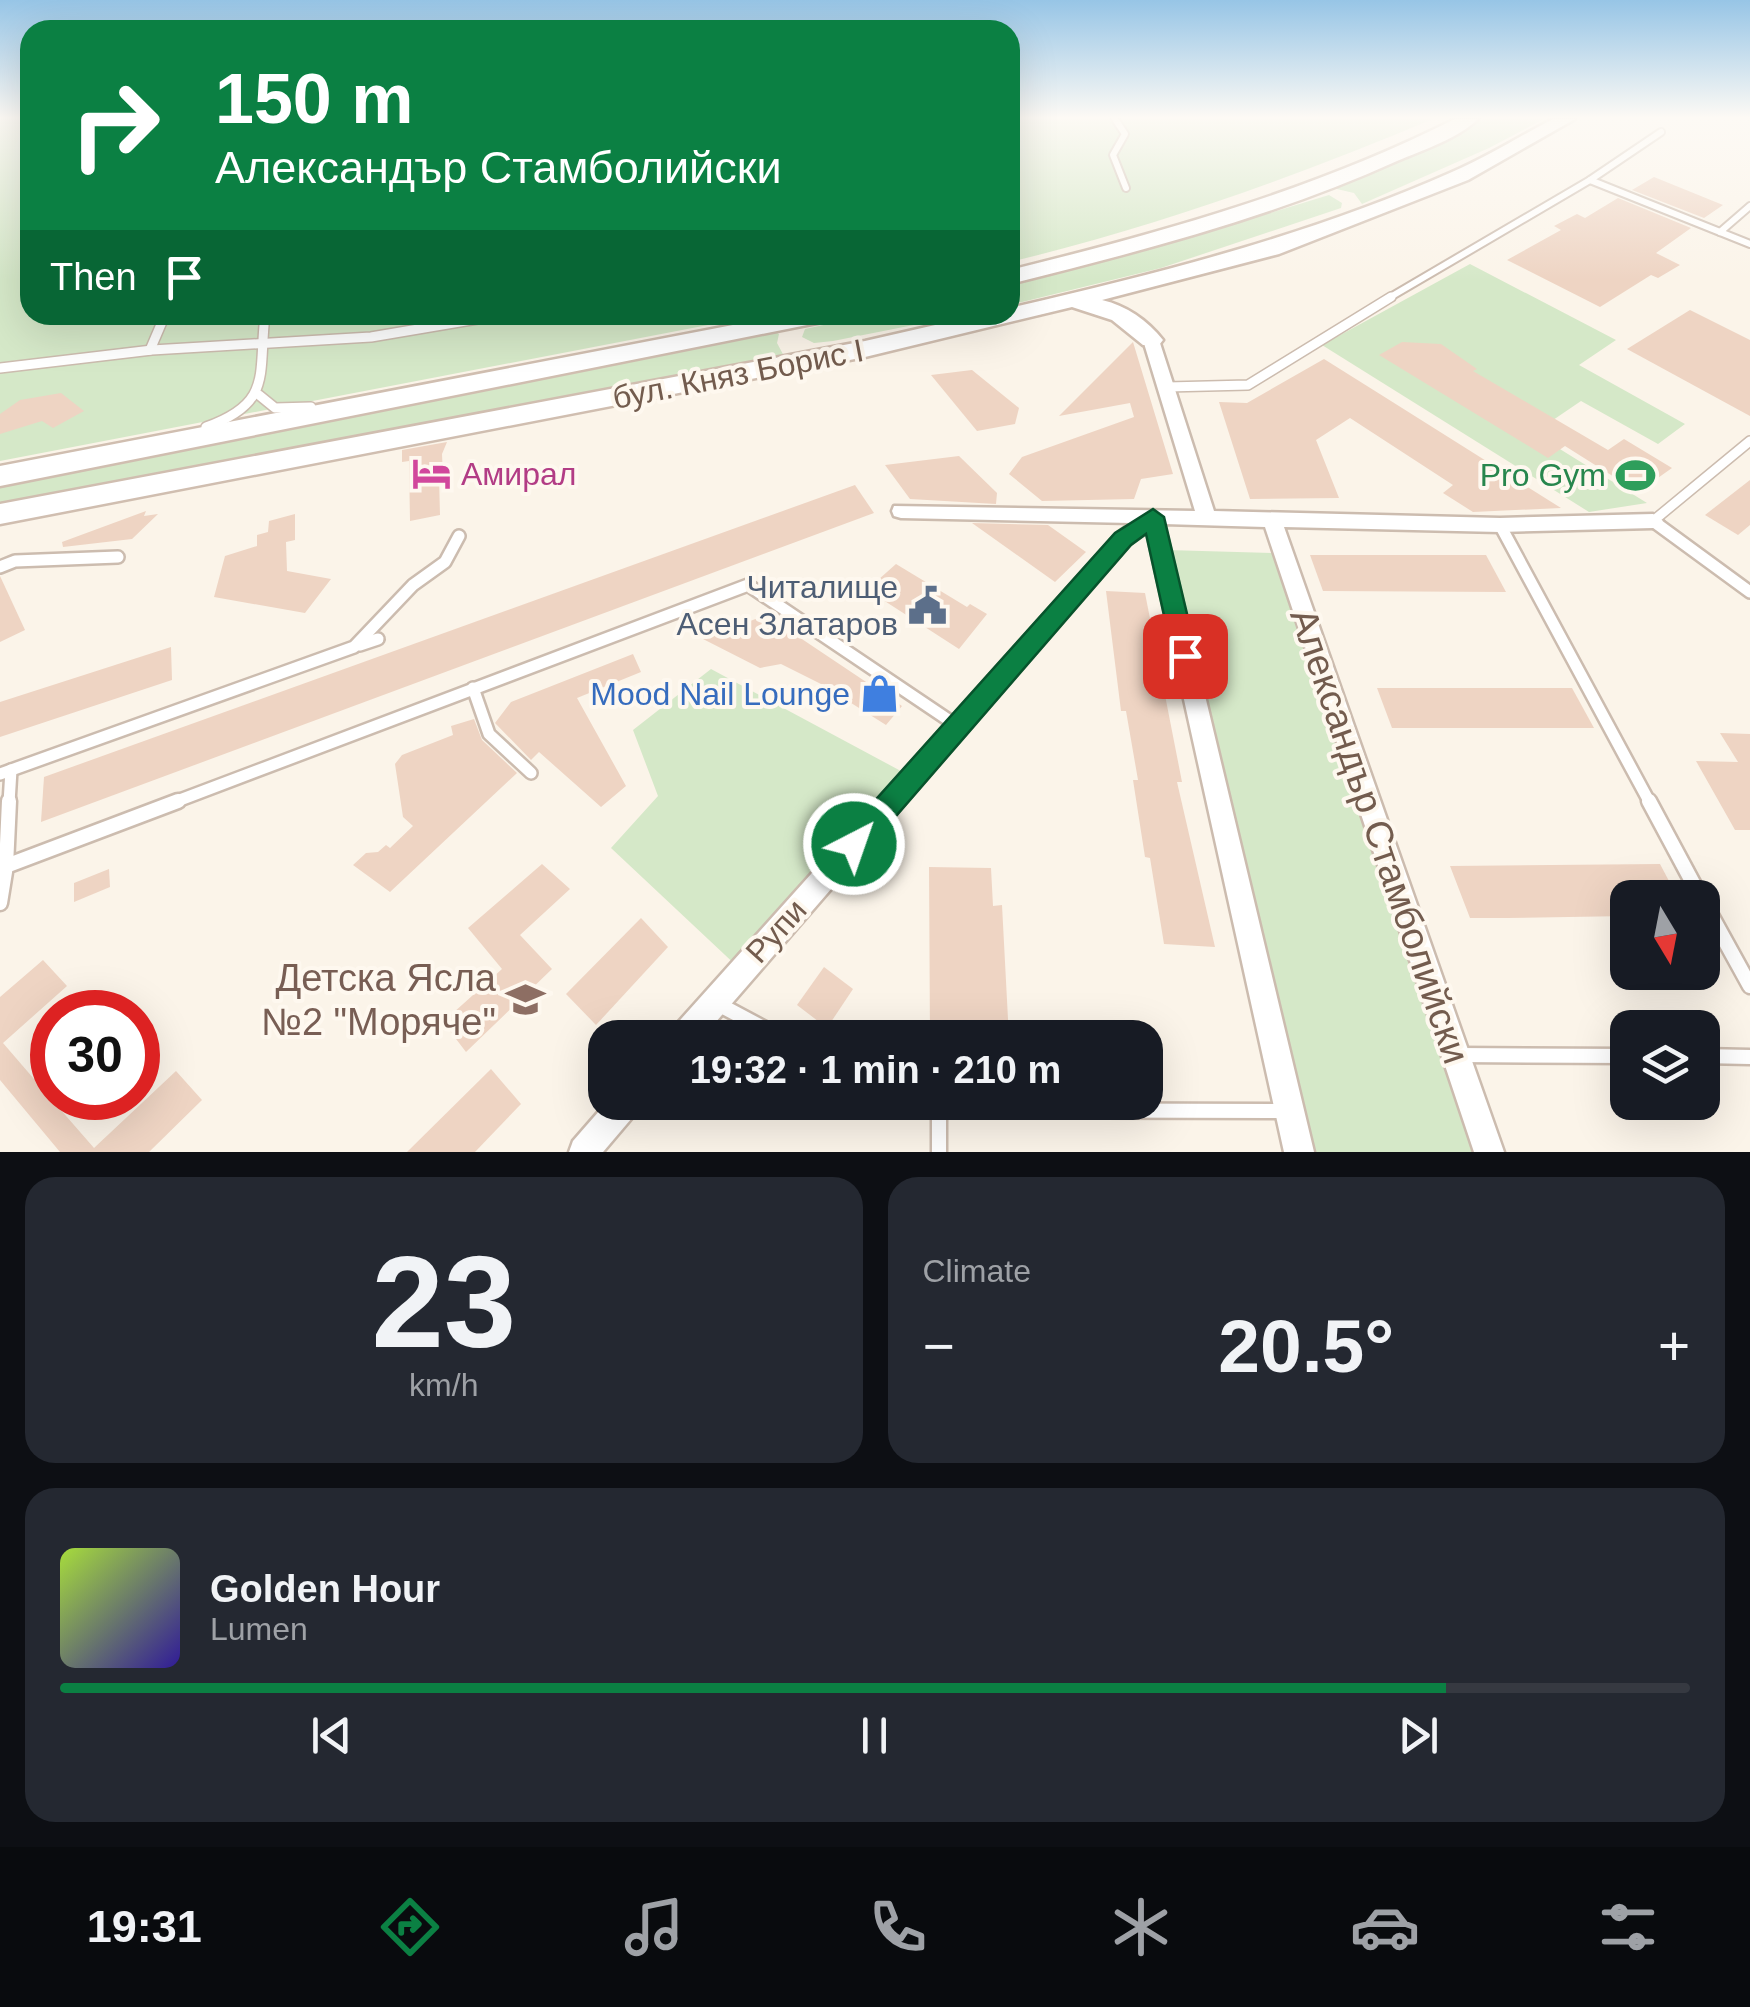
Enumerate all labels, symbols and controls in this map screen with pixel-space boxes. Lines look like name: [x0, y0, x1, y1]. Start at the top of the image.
icon: right: [50, 60, 180, 190]
text: 150 m: [215, 60, 413, 138]
text: Александър Стамболийски: [215, 142, 782, 193]
icon: arrive: [157, 250, 212, 305]
text: Then: [50, 256, 137, 298]
street label: бул. Княз Борис I: [609, 332, 867, 416]
hotel icon: Амирал: [410, 453, 452, 495]
sports icon: Pro Gym: [1615, 454, 1657, 496]
place label: Амирал: [461, 456, 576, 492]
place label: Pro Gym: [1480, 457, 1606, 493]
place label: Читалище Асен Златаров: [677, 569, 898, 642]
public building icon: Читалище Асен Златаров: [907, 584, 949, 626]
street label: Александър Стамболийски: [1282, 603, 1478, 1069]
pin: [1143, 614, 1228, 699]
icon: arrive: [1158, 629, 1213, 684]
shop icon: Mood Nail Lounge: [859, 673, 901, 715]
place label: Mood Nail Lounge: [590, 676, 850, 712]
position arrow: [802, 792, 906, 896]
north arrow: [1610, 880, 1720, 990]
map controls: [1610, 880, 1720, 1120]
street label: Рупи: [738, 892, 814, 970]
place label: Детска Ясла №2 "Моряче": [261, 957, 497, 1043]
school or university icon: Детска Ясла №2 "Моряче": [505, 979, 547, 1021]
speed limit sign: 30: [30, 990, 160, 1120]
button: layers: [1610, 1010, 1720, 1120]
text: 19:32 · 1 min · 210 m: [690, 1049, 1061, 1091]
text: 23: [371, 1229, 516, 1375]
text: Climate: [923, 1253, 1031, 1289]
text: 20.5°: [1218, 1304, 1394, 1388]
text: −: [923, 1315, 955, 1377]
text: +: [1658, 1315, 1690, 1377]
text: km/h: [409, 1367, 478, 1403]
text: Golden Hour: [210, 1568, 440, 1610]
text: Lumen: [210, 1611, 308, 1647]
icon: previous: [304, 1708, 359, 1763]
icon: pause: [847, 1708, 902, 1763]
icon: next: [1391, 1708, 1446, 1763]
icon: directions: [375, 1892, 445, 1962]
icon: music: [619, 1892, 689, 1962]
icon: phone: [863, 1892, 933, 1962]
icon: climate: [1106, 1892, 1176, 1962]
icon: car: [1350, 1892, 1420, 1962]
icon: filters: [1593, 1892, 1663, 1962]
text: 19:31: [87, 1901, 202, 1952]

